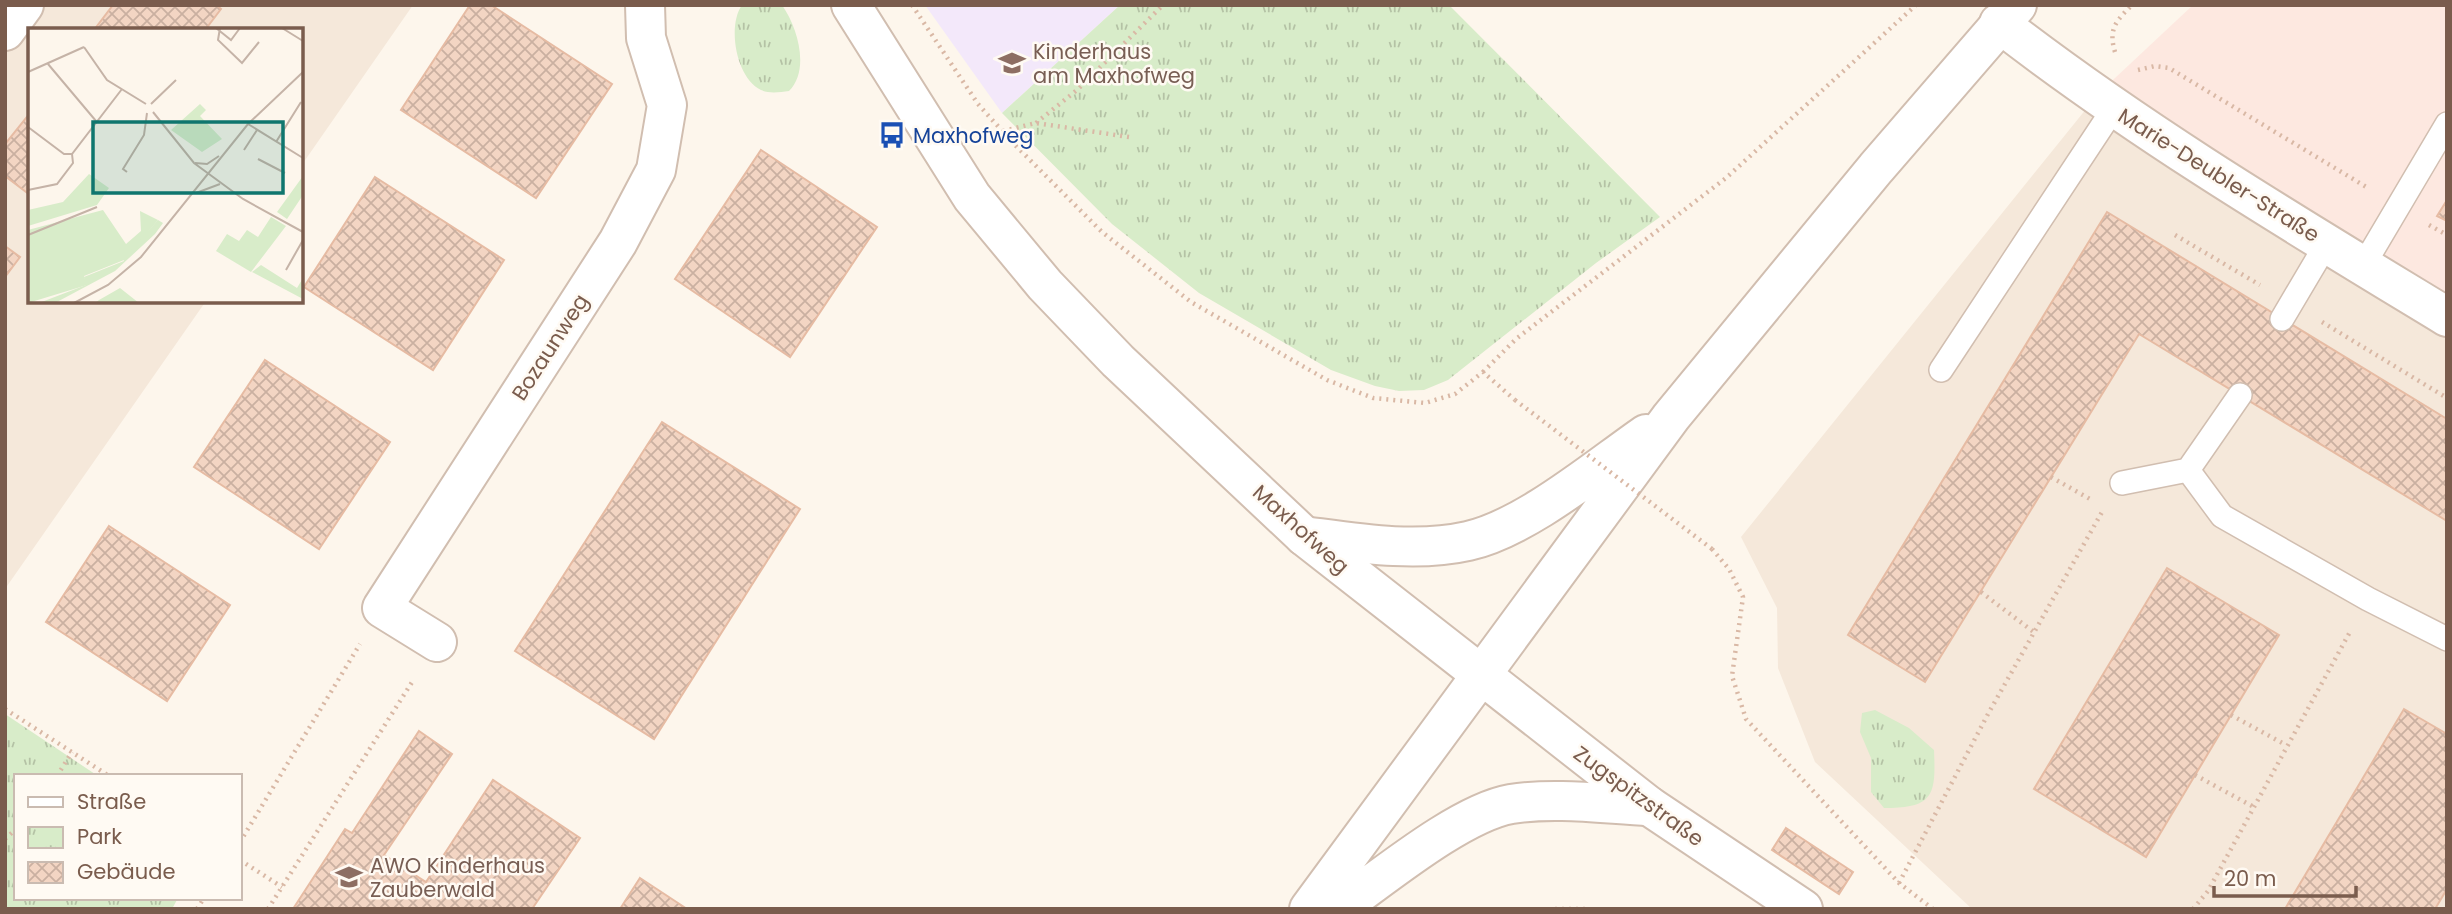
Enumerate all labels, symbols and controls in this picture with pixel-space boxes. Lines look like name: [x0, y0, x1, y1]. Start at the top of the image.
inset map: [28, 28, 303, 303]
place label: Kinderhaus am Maxhofweg: [1033, 37, 1195, 90]
school or university icon: Kinderhaus am Maxhofweg: [997, 48, 1027, 78]
street label: Marie-Deubler-Straße: [2113, 101, 2325, 249]
bus stop icon: Maxhofweg: [877, 120, 907, 150]
place label: Maxhofweg: [913, 121, 1034, 150]
street label: Bozaunweg: [505, 288, 595, 406]
street label: Maxhofweg: [1246, 478, 1356, 580]
street label: Zugspitzstraße: [1568, 739, 1710, 853]
legend: [14, 774, 242, 900]
text: Straße: [77, 787, 146, 816]
text: Park: [77, 822, 122, 851]
place label: AWO Kinderhaus Zauberwald: [370, 851, 545, 904]
scale bar: [2214, 855, 2356, 899]
text: Gebäude: [77, 857, 175, 886]
school or university icon: AWO Kinderhaus Zauberwald: [334, 862, 364, 892]
text: 20 m: [2224, 864, 2277, 893]

